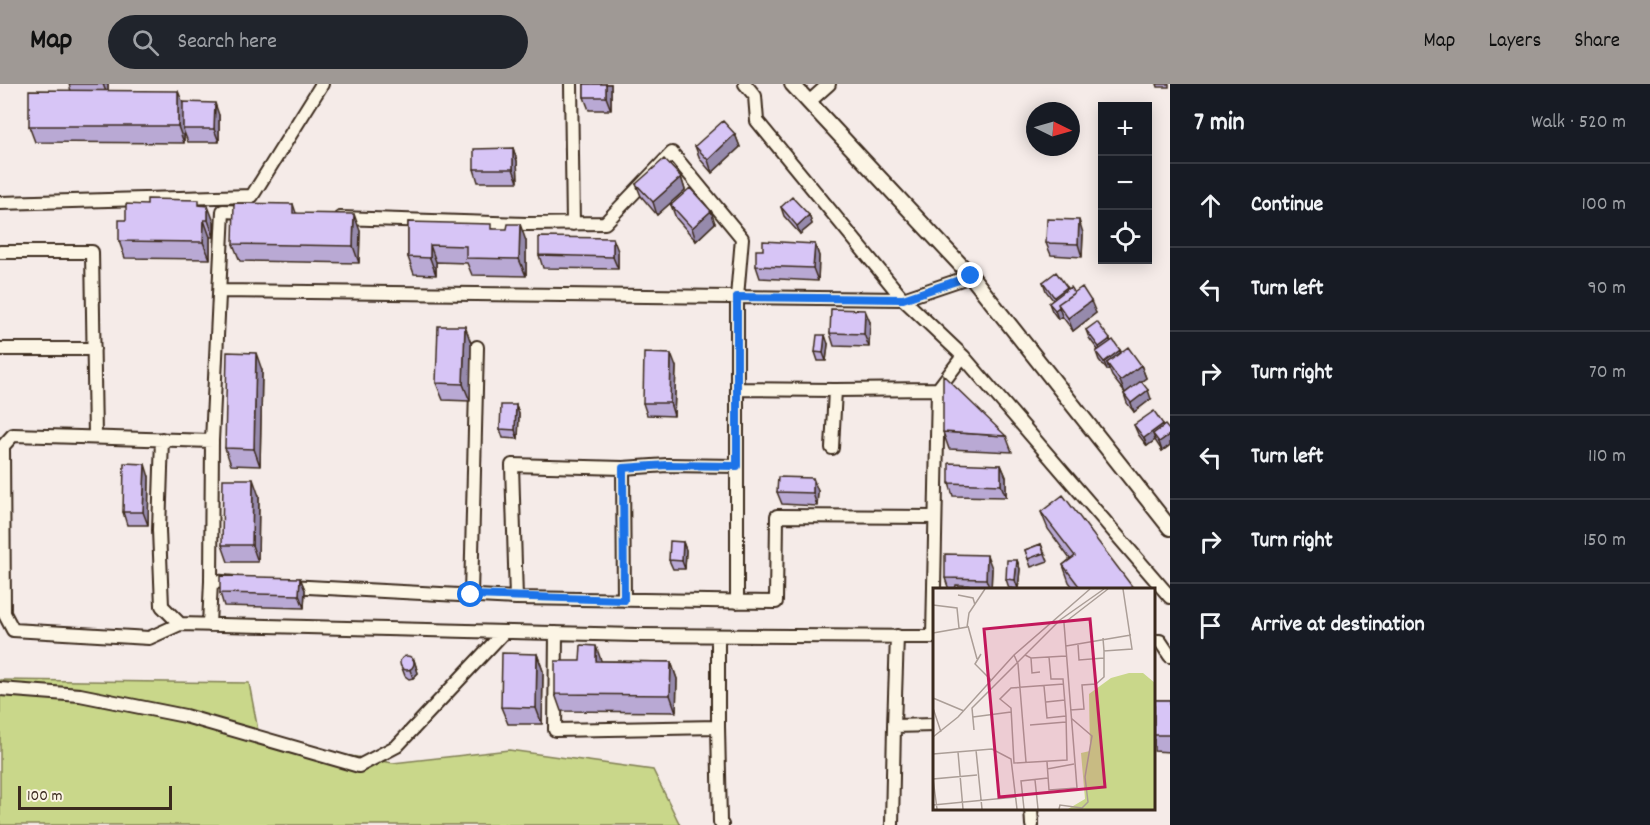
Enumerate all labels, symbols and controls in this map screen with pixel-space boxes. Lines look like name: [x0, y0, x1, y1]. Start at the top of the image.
search box: [108, 15, 528, 69]
text: Map: [30, 22, 72, 62]
icon: search: [129, 26, 162, 59]
text: Search here: [177, 27, 277, 58]
text: Map: [1424, 27, 1455, 57]
text: Layers: [1488, 27, 1541, 57]
text: Share: [1574, 27, 1620, 57]
north arrow: [1026, 102, 1080, 156]
map controls: [1098, 102, 1152, 264]
button: +: [1098, 102, 1152, 156]
text: 7 min: [1194, 105, 1245, 142]
text: Walk · 520 m: [1531, 109, 1626, 137]
button: −: [1098, 156, 1152, 210]
icon: ahead: [1194, 189, 1227, 222]
text: Continue: [1251, 190, 1323, 221]
text: 100 m: [1582, 191, 1626, 219]
button: locate: [1098, 210, 1152, 264]
route end: [957, 262, 983, 288]
icon: left: [1194, 273, 1227, 306]
text: Turn left: [1251, 274, 1323, 305]
text: 90 m: [1588, 275, 1626, 303]
icon: right: [1194, 357, 1227, 390]
text: Turn right: [1251, 358, 1333, 389]
text: 70 m: [1589, 359, 1626, 387]
icon: left: [1194, 441, 1227, 474]
text: Turn left: [1251, 442, 1323, 473]
text: 110 m: [1588, 443, 1626, 471]
icon: right: [1194, 525, 1227, 558]
text: Turn right: [1251, 526, 1333, 557]
text: 150 m: [1583, 527, 1626, 555]
route start: [457, 581, 483, 607]
inset map: [933, 588, 1155, 810]
icon: arrive: [1194, 609, 1227, 642]
text: Arrive at destination: [1251, 610, 1425, 641]
scale bar: [18, 783, 172, 810]
text: 100 m: [27, 785, 63, 808]

